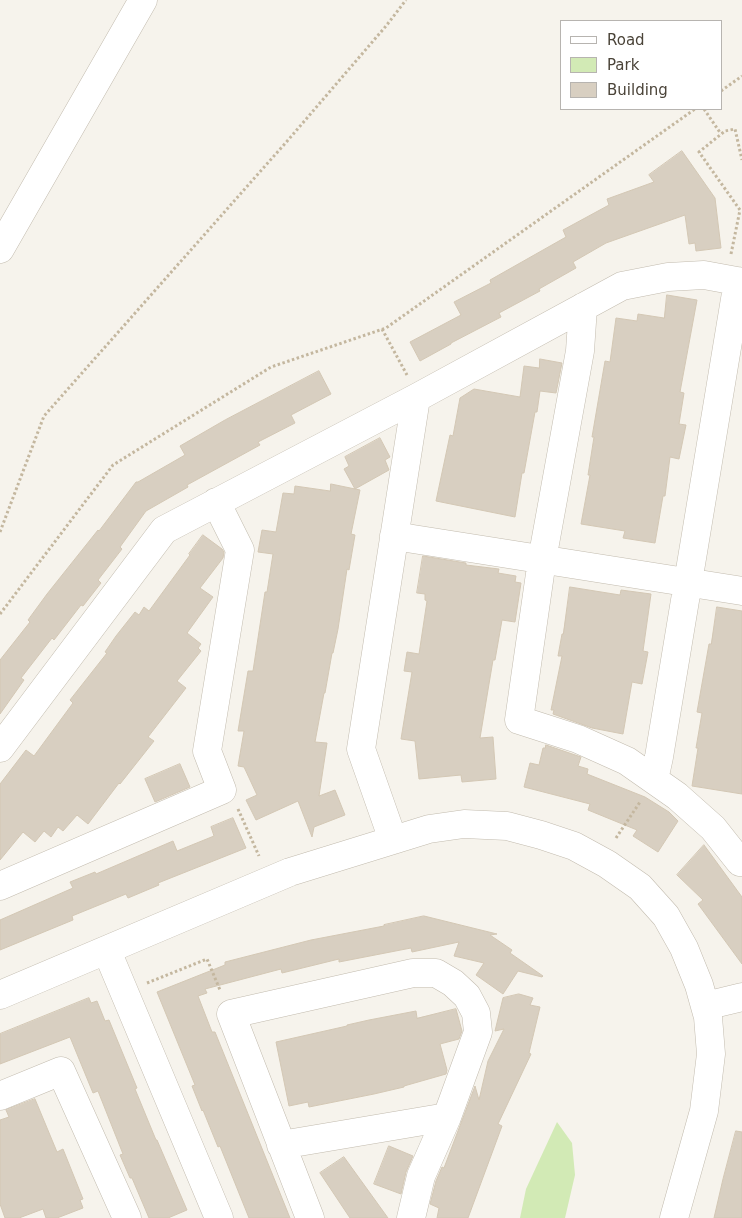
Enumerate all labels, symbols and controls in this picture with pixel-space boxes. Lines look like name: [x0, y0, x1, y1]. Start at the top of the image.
legend: [560, 20, 722, 110]
text: Road: [607, 31, 645, 49]
text: Park: [607, 56, 639, 74]
text: Building: [607, 81, 668, 99]

